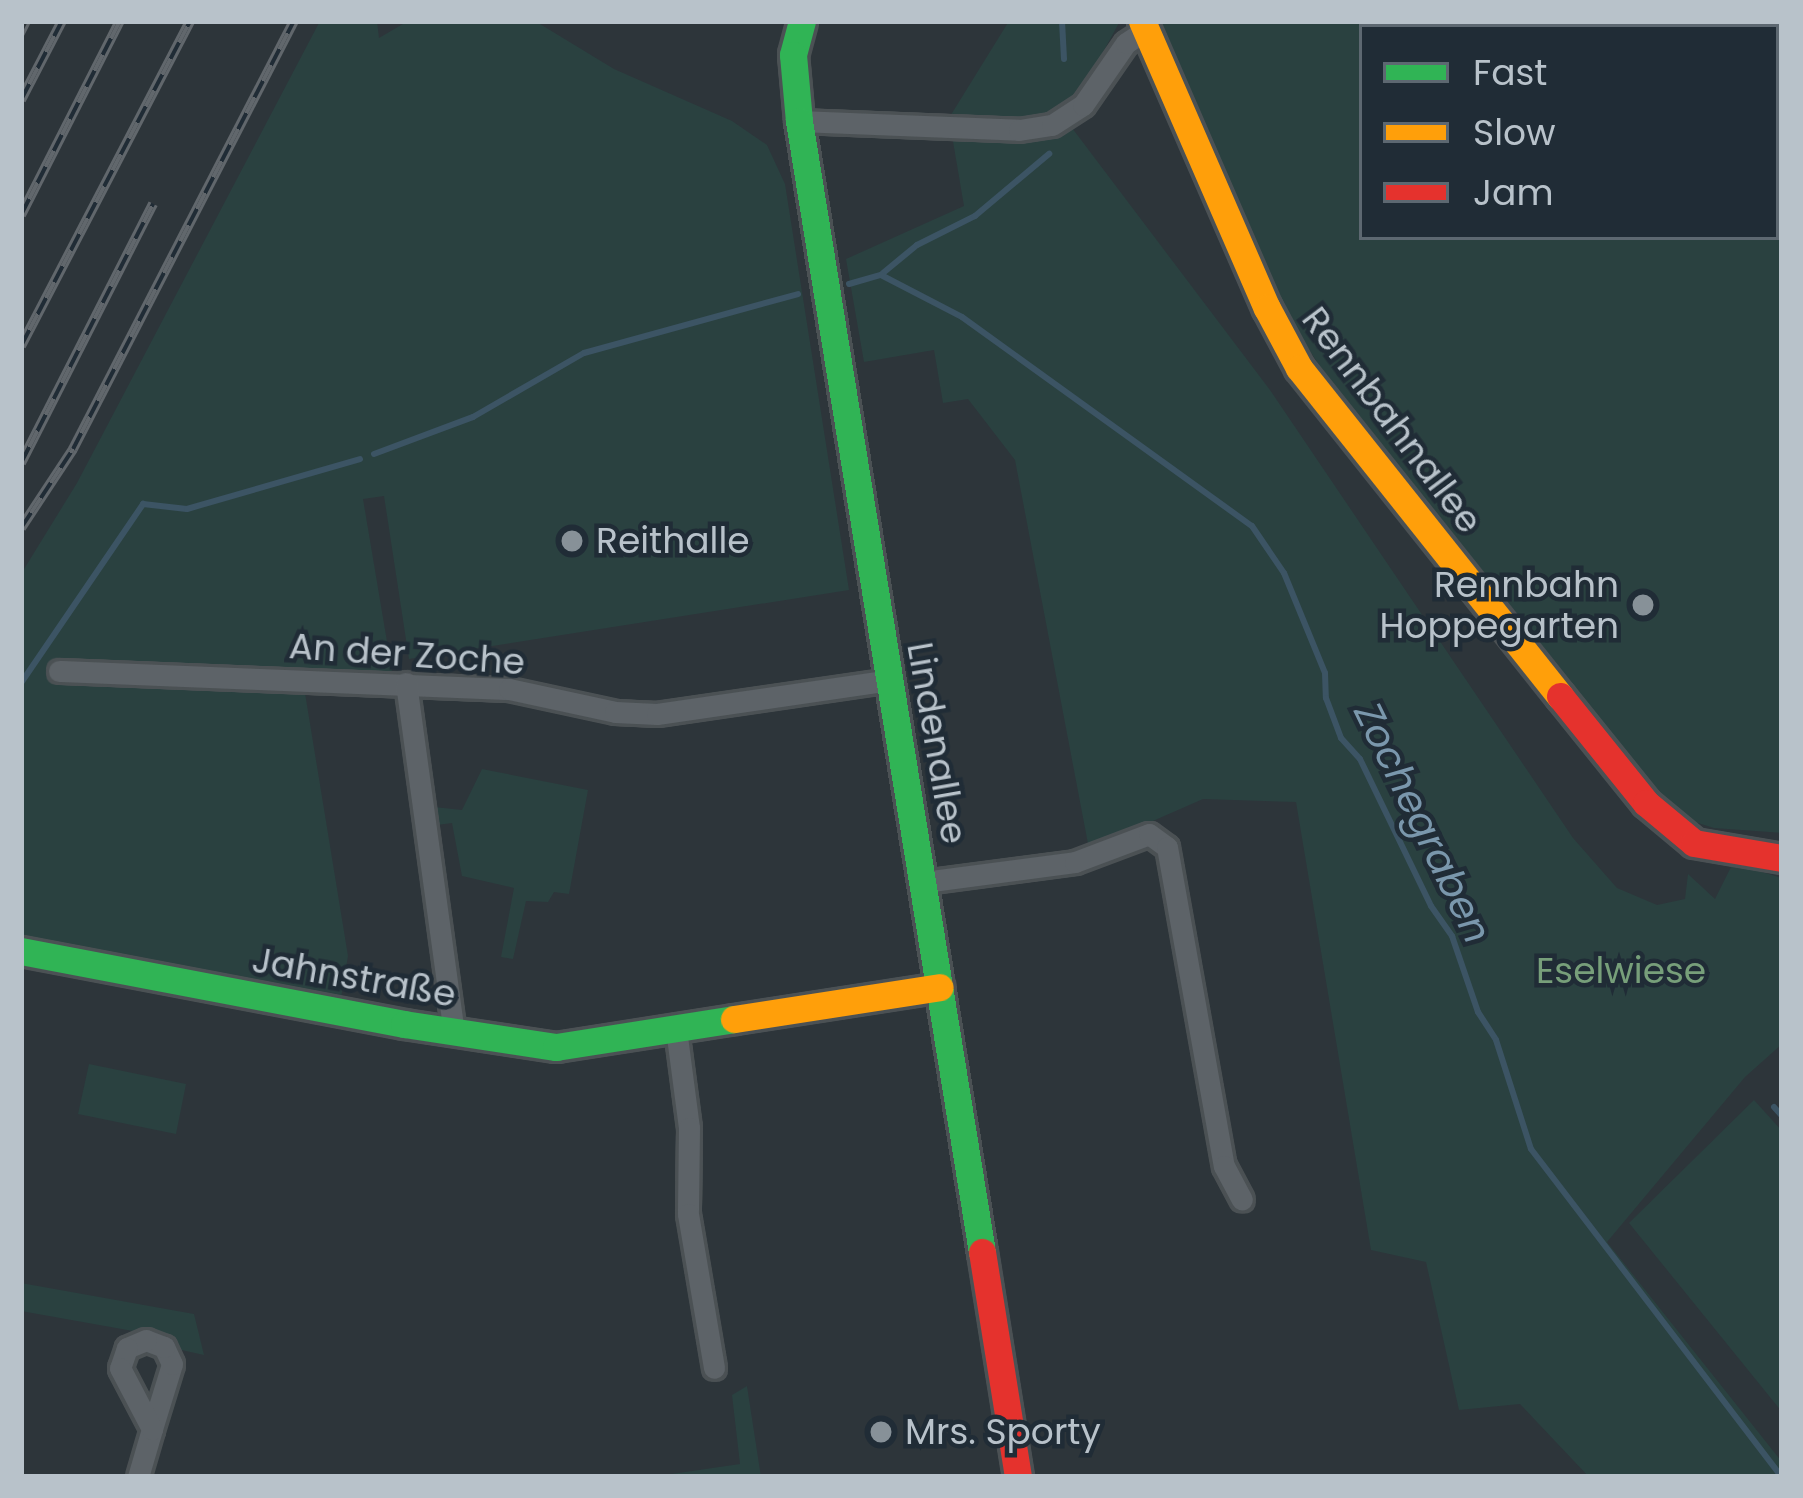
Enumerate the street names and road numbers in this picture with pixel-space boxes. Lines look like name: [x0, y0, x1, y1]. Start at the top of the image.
street label: Rennbahnallee: [1293, 298, 1491, 542]
street label: An der Zoche: [288, 624, 526, 684]
street label: Lindenallee: [898, 639, 976, 847]
street label: Jahnstraße: [249, 938, 459, 1016]

